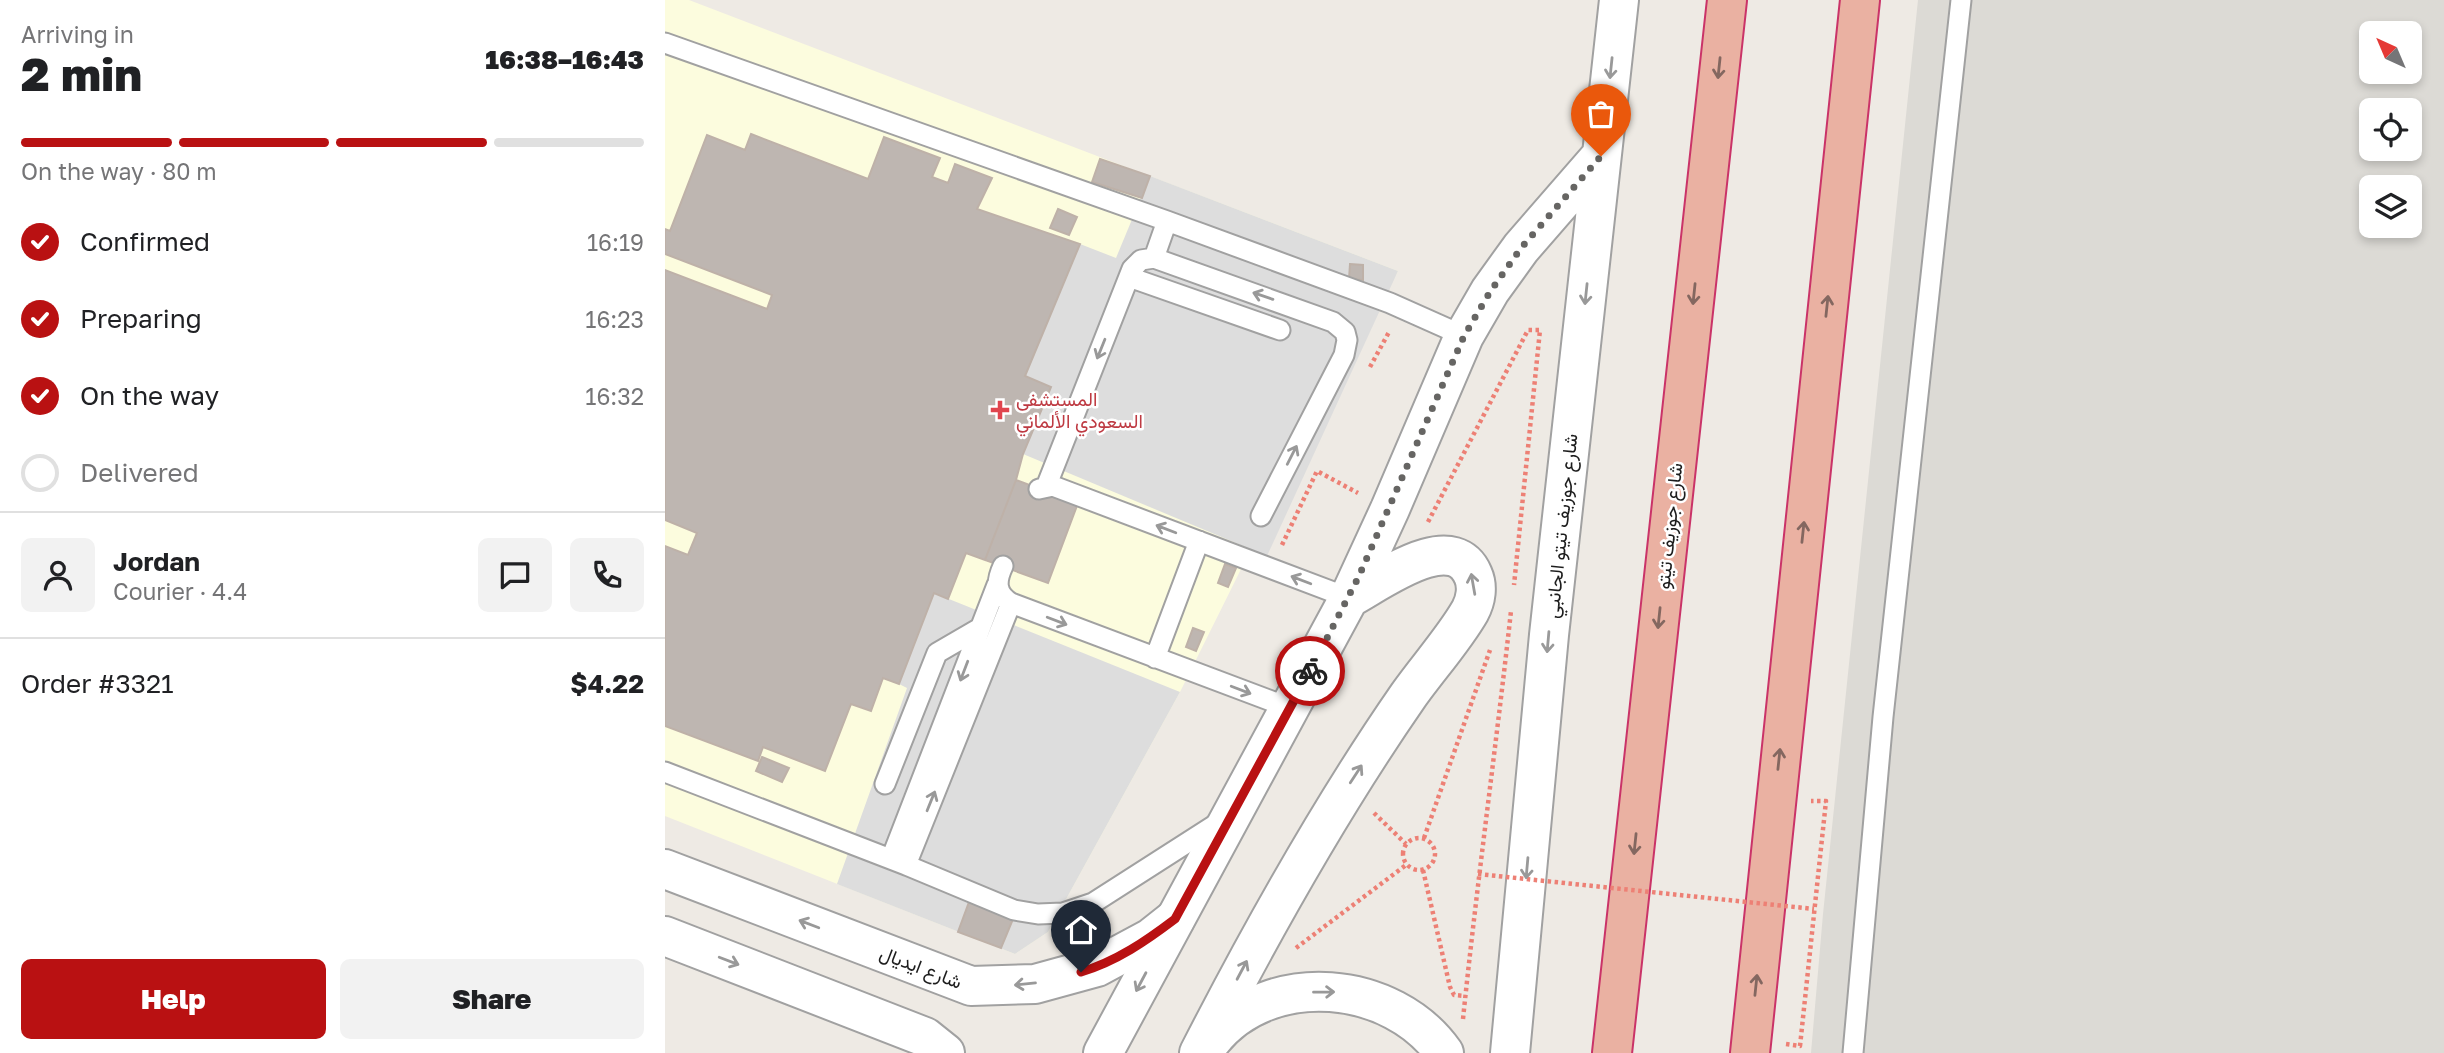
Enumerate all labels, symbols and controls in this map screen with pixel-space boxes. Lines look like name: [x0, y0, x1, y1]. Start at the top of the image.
text: Arriving in: [21, 20, 134, 48]
north arrow: [2359, 21, 2422, 84]
map controls: [2359, 21, 2422, 238]
text: 16:38–16:43: [485, 44, 644, 75]
text: 2 min: [21, 46, 142, 101]
one-way arrow: [1604, 56, 1617, 79]
one-way arrow: [1712, 56, 1725, 79]
pin: [1571, 84, 1631, 156]
icon: bag: [1582, 95, 1620, 133]
button: locate: [2359, 98, 2422, 161]
text: On the way · 80 m: [21, 157, 217, 185]
button: layers: [2359, 175, 2422, 238]
icon: check: [21, 223, 59, 261]
text: Confirmed: [80, 226, 210, 257]
text: 16:19: [587, 228, 644, 256]
one-way arrow: [1580, 282, 1593, 305]
one-way arrow: [1688, 282, 1701, 305]
one-way arrow: [1252, 289, 1274, 301]
one-way arrow: [1821, 295, 1834, 318]
icon: check: [21, 300, 59, 338]
text: Preparing: [80, 303, 202, 334]
text: 16:23: [585, 305, 644, 333]
one-way arrow: [1093, 338, 1106, 360]
icon: check: [21, 377, 59, 415]
text: On the way: [80, 380, 219, 411]
text: 16:32: [585, 382, 644, 410]
place label: المستشفى السعودي الألماني: [1016, 387, 1143, 437]
marker: المستشفى السعودي الألماني: [990, 400, 1010, 420]
street label: شارع جوزيف تيتو الجانبي: [1539, 432, 1587, 620]
one-way arrow: [1285, 445, 1299, 466]
text: Delivered: [80, 457, 199, 488]
street label: شارع جوزيف تيتو: [1650, 462, 1689, 590]
one-way arrow: [1155, 522, 1177, 534]
one-way arrow: [1797, 522, 1810, 544]
button: person: [21, 538, 95, 612]
button: chat: [478, 538, 552, 612]
button: phone: [570, 538, 644, 612]
text: Jordan: [113, 546, 200, 577]
one-way arrow: [1290, 573, 1312, 585]
one-way arrow: [1466, 573, 1479, 596]
text: Courier · 4.4: [113, 577, 247, 605]
one-way arrow: [1652, 606, 1665, 628]
one-way arrow: [1046, 615, 1068, 628]
one-way arrow: [1541, 630, 1554, 653]
courier: [1275, 636, 1345, 706]
icon: bike: [1291, 652, 1329, 690]
one-way arrow: [956, 660, 969, 681]
text: Order #3321: [21, 668, 174, 699]
text: $4.22: [570, 668, 644, 699]
one-way arrow: [1230, 685, 1252, 697]
one-way arrow: [1773, 748, 1786, 771]
one-way arrow: [1349, 765, 1364, 784]
one-way arrow: [925, 791, 938, 812]
one-way arrow: [1628, 832, 1641, 855]
one-way arrow: [1520, 857, 1533, 879]
pin: [1051, 900, 1111, 972]
icon: home: [1062, 911, 1100, 949]
one-way arrow: [799, 917, 821, 930]
street label: شارع ايديال: [876, 940, 966, 995]
one-way arrow: [717, 956, 739, 969]
button: Help: [21, 959, 326, 1039]
button: Share: [340, 959, 644, 1039]
one-way arrow: [1235, 961, 1249, 981]
one-way arrow: [1134, 972, 1148, 992]
one-way arrow: [1750, 974, 1763, 997]
one-way arrow: [1015, 978, 1037, 991]
one-way arrow: [1312, 986, 1335, 999]

